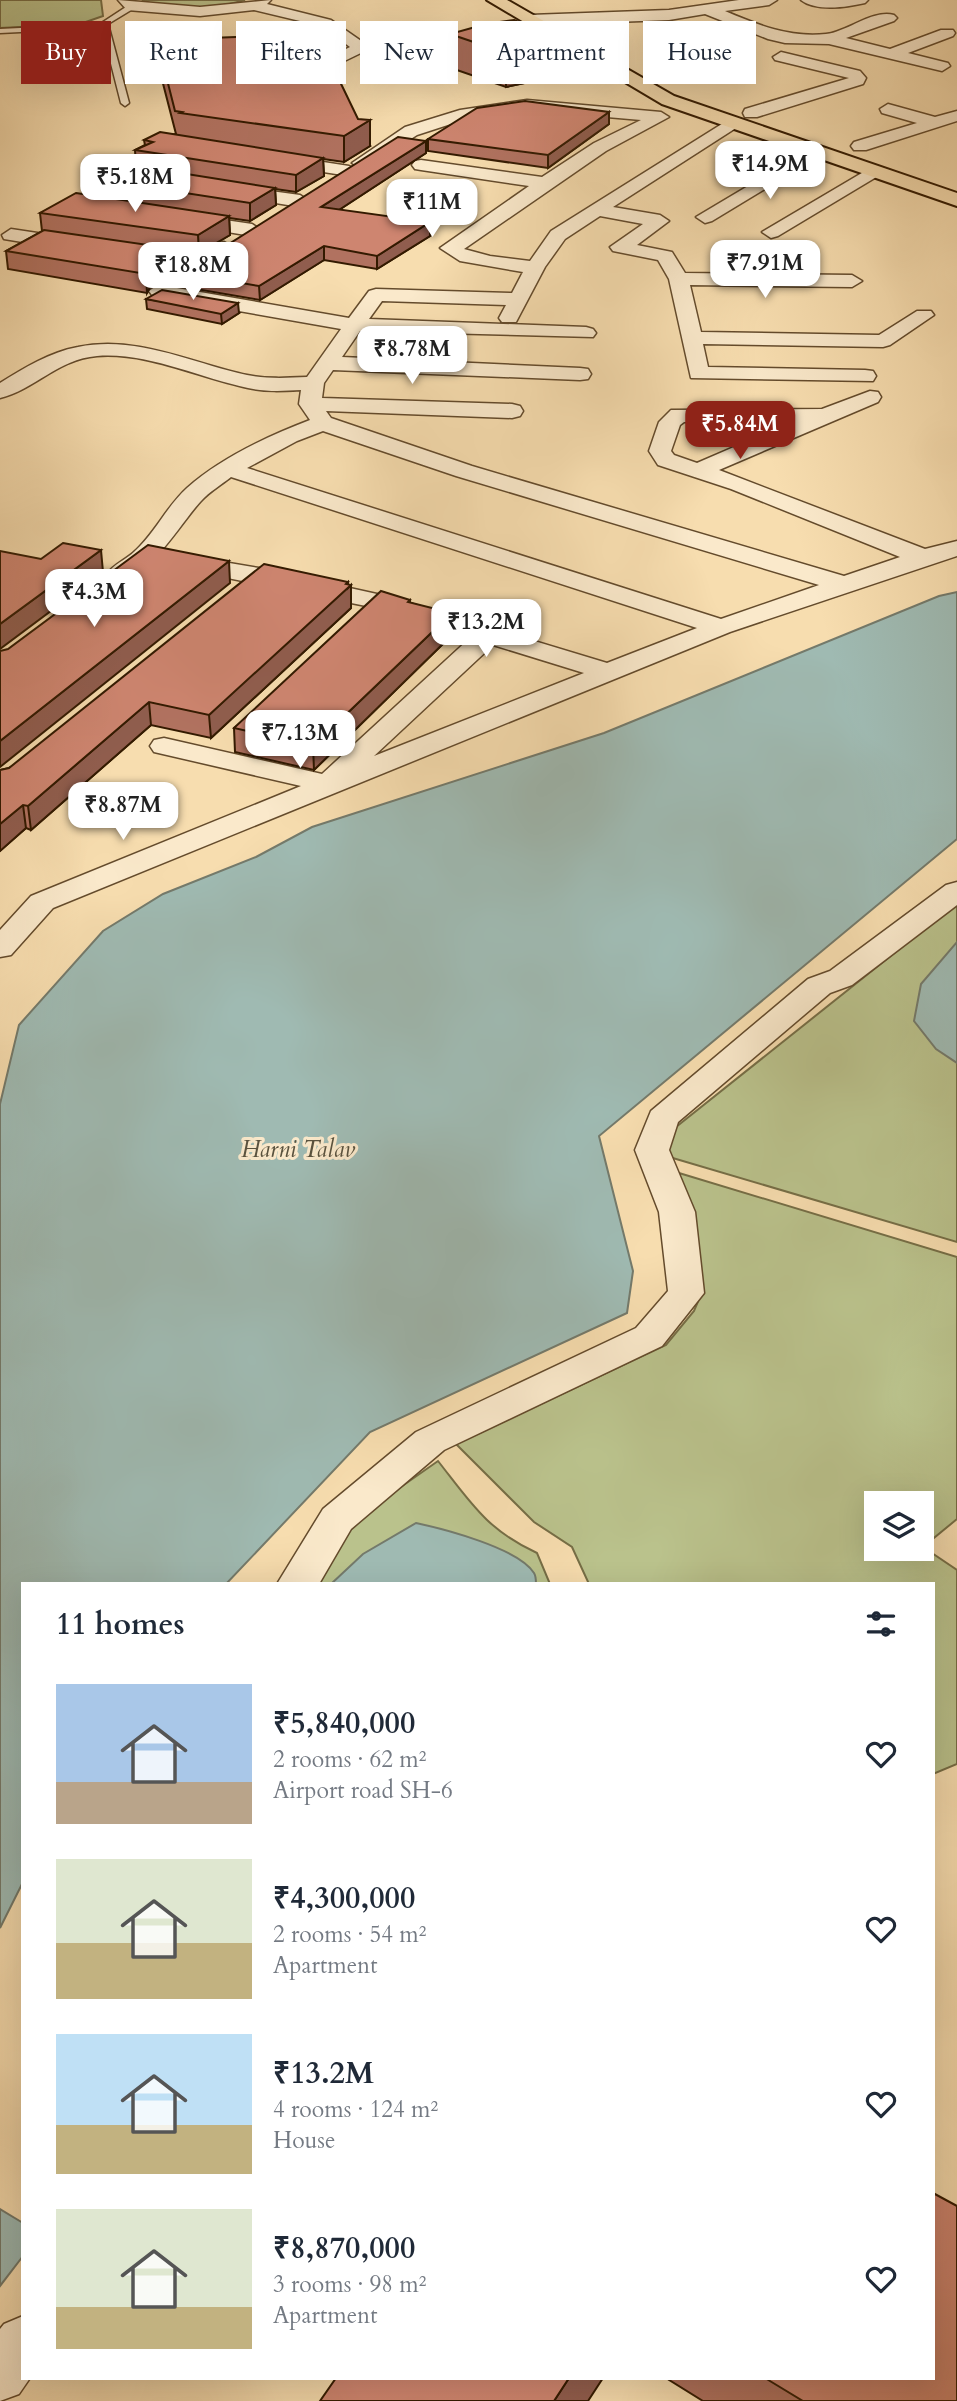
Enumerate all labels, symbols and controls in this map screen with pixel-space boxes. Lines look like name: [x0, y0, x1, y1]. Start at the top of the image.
chip: Buy: [21, 21, 111, 84]
chip: Rent: [125, 21, 222, 84]
chip: Filters: [236, 21, 346, 84]
chip: New: [360, 21, 458, 84]
chip: Apartment: [472, 21, 629, 84]
chip: House: [643, 21, 756, 84]
pin: ₹14.9M: [713, 142, 827, 201]
text: ₹14.9M: [731, 148, 809, 179]
pin: ₹5.18M: [78, 154, 192, 214]
text: ₹5.18M: [96, 161, 174, 192]
pin: ₹11M: [391, 180, 473, 239]
text: ₹11M: [402, 186, 462, 217]
pin: ₹7.91M: [708, 240, 822, 300]
pin: ₹18.8M: [136, 243, 250, 302]
text: ₹7.91M: [726, 247, 804, 278]
text: ₹18.8M: [154, 249, 232, 280]
pin: ₹8.78M: [355, 326, 469, 386]
text: ₹8.78M: [373, 333, 451, 364]
pin: ₹5.84M: [683, 402, 797, 461]
text: ₹5.84M: [701, 408, 779, 439]
pin: ₹4.3M: [45, 570, 143, 629]
text: ₹4.3M: [61, 576, 127, 607]
pin: ₹13.2M: [429, 600, 543, 659]
text: ₹13.2M: [447, 606, 525, 637]
pin: ₹7.13M: [243, 710, 357, 770]
text: ₹7.13M: [261, 717, 339, 748]
pin: ₹8.87M: [66, 782, 180, 842]
text: ₹8.87M: [84, 789, 162, 820]
water label: Harni Talav: [241, 1133, 356, 1166]
map controls: [864, 1491, 934, 1561]
button: layers: [864, 1491, 934, 1561]
text: 11 homes: [56, 1604, 185, 1645]
icon: filters: [862, 1605, 900, 1643]
text: ₹5,840,000: [273, 1703, 415, 1744]
icon: home: [112, 1712, 196, 1796]
icon: heart: [862, 1735, 900, 1773]
text: 2 rooms · 62 m²: [273, 1744, 426, 1775]
text: Airport road SH-6: [273, 1775, 453, 1806]
text: ₹4,300,000: [273, 1878, 415, 1919]
icon: home: [112, 1887, 196, 1971]
icon: heart: [862, 1910, 900, 1948]
text: 2 rooms · 54 m²: [273, 1919, 426, 1950]
text: Apartment: [273, 1950, 377, 1981]
text: ₹13.2M: [273, 2053, 374, 2094]
icon: home: [112, 2062, 196, 2146]
icon: heart: [862, 2085, 900, 2123]
text: 4 rooms · 124 m²: [273, 2094, 438, 2125]
text: House: [273, 2125, 335, 2156]
text: ₹8,870,000: [273, 2228, 415, 2269]
icon: home: [112, 2237, 196, 2321]
icon: heart: [862, 2260, 900, 2298]
text: 3 rooms · 98 m²: [273, 2269, 426, 2300]
text: Apartment: [273, 2300, 377, 2331]

